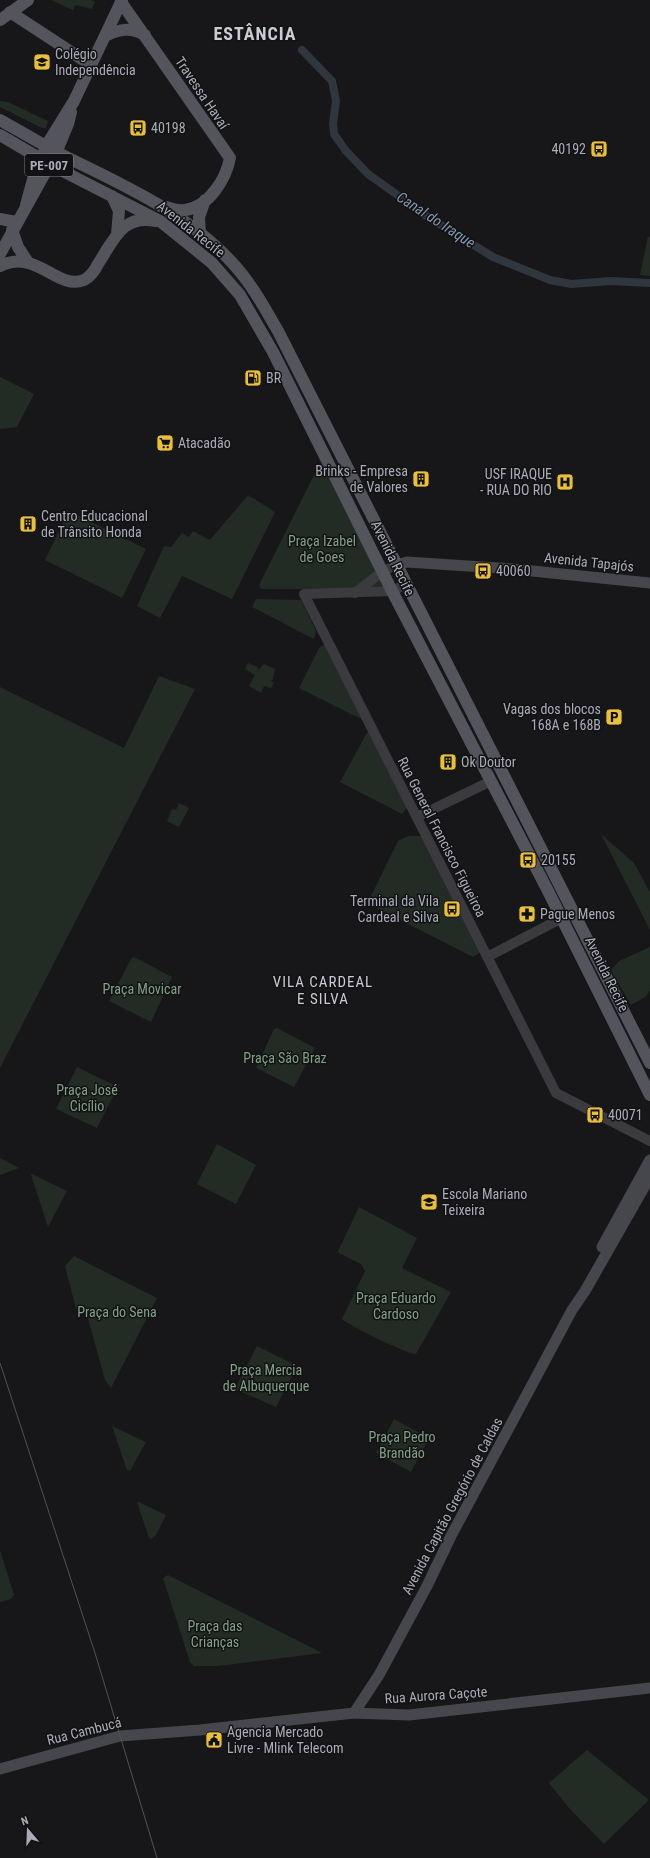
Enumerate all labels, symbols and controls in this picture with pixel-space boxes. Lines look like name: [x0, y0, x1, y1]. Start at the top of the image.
district label: ESTÂNCIA: [213, 23, 297, 44]
place label: Colégio Independência: [55, 46, 136, 78]
school or university icon: Colégio Independência: [32, 52, 52, 72]
street label: Travessa Havaí: [172, 54, 232, 133]
bus stop icon: 40198: [128, 118, 148, 138]
place label: 40198: [151, 120, 186, 136]
bus stop icon: 40192: [589, 139, 609, 159]
place label: 40192: [551, 141, 586, 157]
road number: PE-007: [25, 154, 73, 176]
water label: Canal do Iraque: [393, 188, 479, 252]
street label: Avenida Recife: [154, 198, 228, 261]
fuel station icon: BR: [243, 368, 263, 388]
place label: BR: [266, 370, 282, 386]
supermarket icon: Atacadão: [155, 433, 175, 453]
place label: Atacadão: [178, 435, 231, 451]
place label: Brinks - Empresa de Valores: [315, 463, 408, 495]
place label: USF IRAQUE - RUA DO RIO: [480, 466, 552, 498]
building icon: Brinks - Empresa de Valores: [411, 469, 431, 489]
hospital icon: USF IRAQUE - RUA DO RIO: [555, 472, 575, 492]
place label: Centro Educacional de Trânsito Honda: [41, 508, 148, 540]
building icon: Centro Educacional de Trânsito Honda: [18, 514, 38, 534]
street label: Avenida Recife: [368, 518, 418, 599]
park label: Praça Izabel de Goes: [288, 533, 356, 565]
street label: Avenida Tapajós: [543, 549, 635, 575]
bus stop icon: 40060: [473, 561, 493, 581]
place label: 40060: [496, 563, 531, 579]
place label: Vagas dos blocos 168A e 168B: [503, 701, 601, 733]
parking icon: Vagas dos blocos 168A e 168B: [604, 707, 624, 727]
building icon: Ok Doutor: [438, 752, 458, 772]
street label: Rua General Francisco Figueiroa: [395, 754, 489, 920]
place label: Ok Doutor: [461, 754, 516, 770]
bus stop icon: 20155: [518, 850, 538, 870]
place label: 20155: [541, 852, 576, 868]
place label: Terminal da Vila Cardeal e Silva: [350, 893, 439, 925]
bus stop icon: Terminal da Vila Cardeal e Silva: [442, 899, 462, 919]
pharmacy icon: Pague Menos: [517, 904, 537, 924]
place label: Pague Menos: [540, 906, 615, 922]
street label: Avenida Recife: [582, 934, 632, 1015]
district label: VILA CARDEAL E SILVA: [273, 973, 373, 1008]
park label: Praça Movicar: [103, 981, 181, 997]
park label: Praça São Braz: [243, 1050, 327, 1066]
park label: Praça José Cicílio: [56, 1082, 118, 1114]
bus stop icon: 40071: [585, 1105, 605, 1125]
place label: 40071: [608, 1107, 643, 1123]
place label: Escola Mariano Teixeira: [442, 1186, 527, 1218]
school or university icon: Escola Mariano Teixeira: [419, 1192, 439, 1212]
park label: Praça Eduardo Cardoso: [356, 1290, 436, 1322]
park label: Praça do Sena: [77, 1304, 157, 1320]
park label: Praça Mercia de Albuquerque: [223, 1362, 310, 1394]
street label: Avenida Capitão Gregório de Caldas: [398, 1415, 506, 1597]
park label: Praça Pedro Brandão: [368, 1429, 436, 1461]
park label: Praça das Crianças: [188, 1618, 242, 1650]
street label: Rua Aurora Caçote: [384, 1683, 488, 1707]
street label: Rua Cambucá: [45, 1714, 123, 1748]
place label: Agencia Mercado Livre - Mlink Telecom: [227, 1724, 343, 1756]
public building icon: Agencia Mercado Livre - Mlink Telecom: [204, 1730, 224, 1750]
north arrow: [8, 1810, 48, 1850]
text: N: [20, 1814, 30, 1828]

